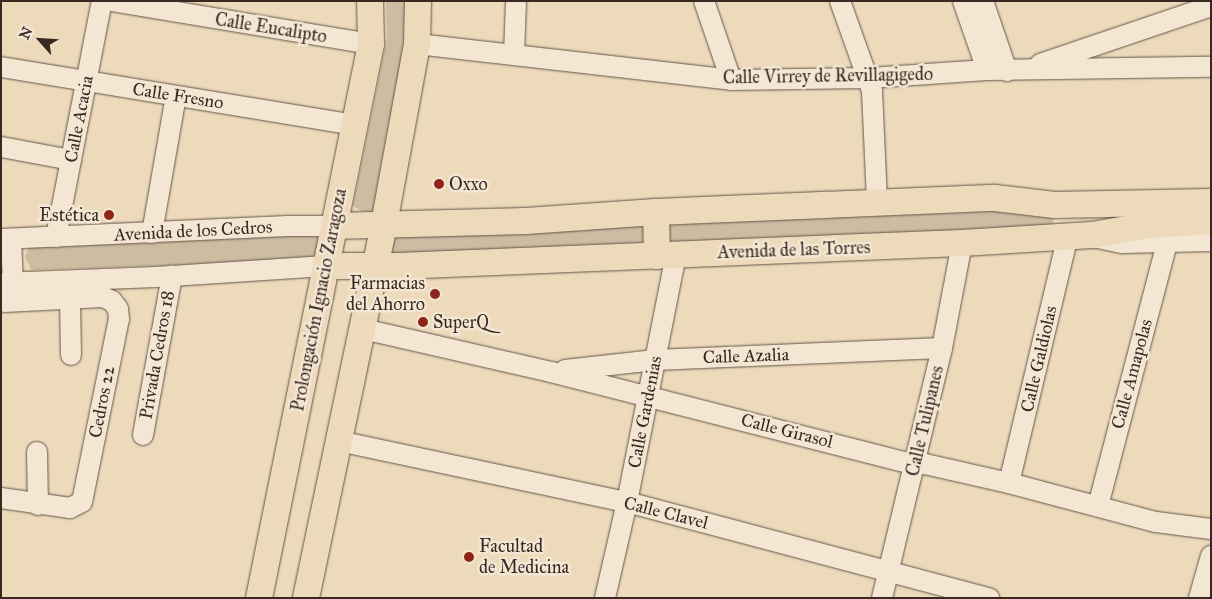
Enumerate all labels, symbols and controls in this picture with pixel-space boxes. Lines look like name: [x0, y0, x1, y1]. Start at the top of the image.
street label: Calle Eucalipto: [214, 8, 328, 48]
north arrow: [15, 15, 65, 65]
text: N: [16, 24, 36, 42]
street label: Calle Virrey de Revillagigedo: [723, 63, 933, 89]
street label: Calle Acacia: [60, 74, 98, 164]
street label: Calle Fresno: [131, 78, 225, 114]
place label: Oxxo: [449, 173, 488, 195]
marker: Oxxo: [433, 178, 445, 190]
street label: Prolongación Ignacio Zaragoza: [287, 187, 351, 413]
place label: Estética: [39, 204, 99, 226]
marker: Estética: [103, 209, 115, 221]
street label: Avenida de los Cedros: [113, 216, 273, 246]
street label: Avenida de las Torres: [717, 237, 871, 263]
place label: Farmacias del Ahorro: [346, 273, 425, 316]
marker: Farmacias del Ahorro: [429, 288, 441, 300]
street label: Privada Cedros 18: [135, 289, 179, 421]
street label: Calle Galdiolas: [1016, 304, 1062, 414]
place label: SuperQ: [433, 311, 489, 333]
marker: SuperQ: [417, 316, 429, 328]
street label: Calle Amapolas: [1107, 317, 1157, 431]
street label: Calle Azalia: [702, 344, 790, 368]
street label: Calle Gardenias: [624, 354, 666, 470]
street label: Cedros 22: [84, 364, 120, 440]
street label: Calle Tulipanes: [902, 364, 948, 478]
street label: Calle Girasol: [739, 409, 835, 453]
street label: Calle Clavel: [622, 492, 710, 534]
place label: Facultad de Medicina: [479, 536, 569, 578]
marker: Facultad de Medicina: [463, 551, 475, 563]

